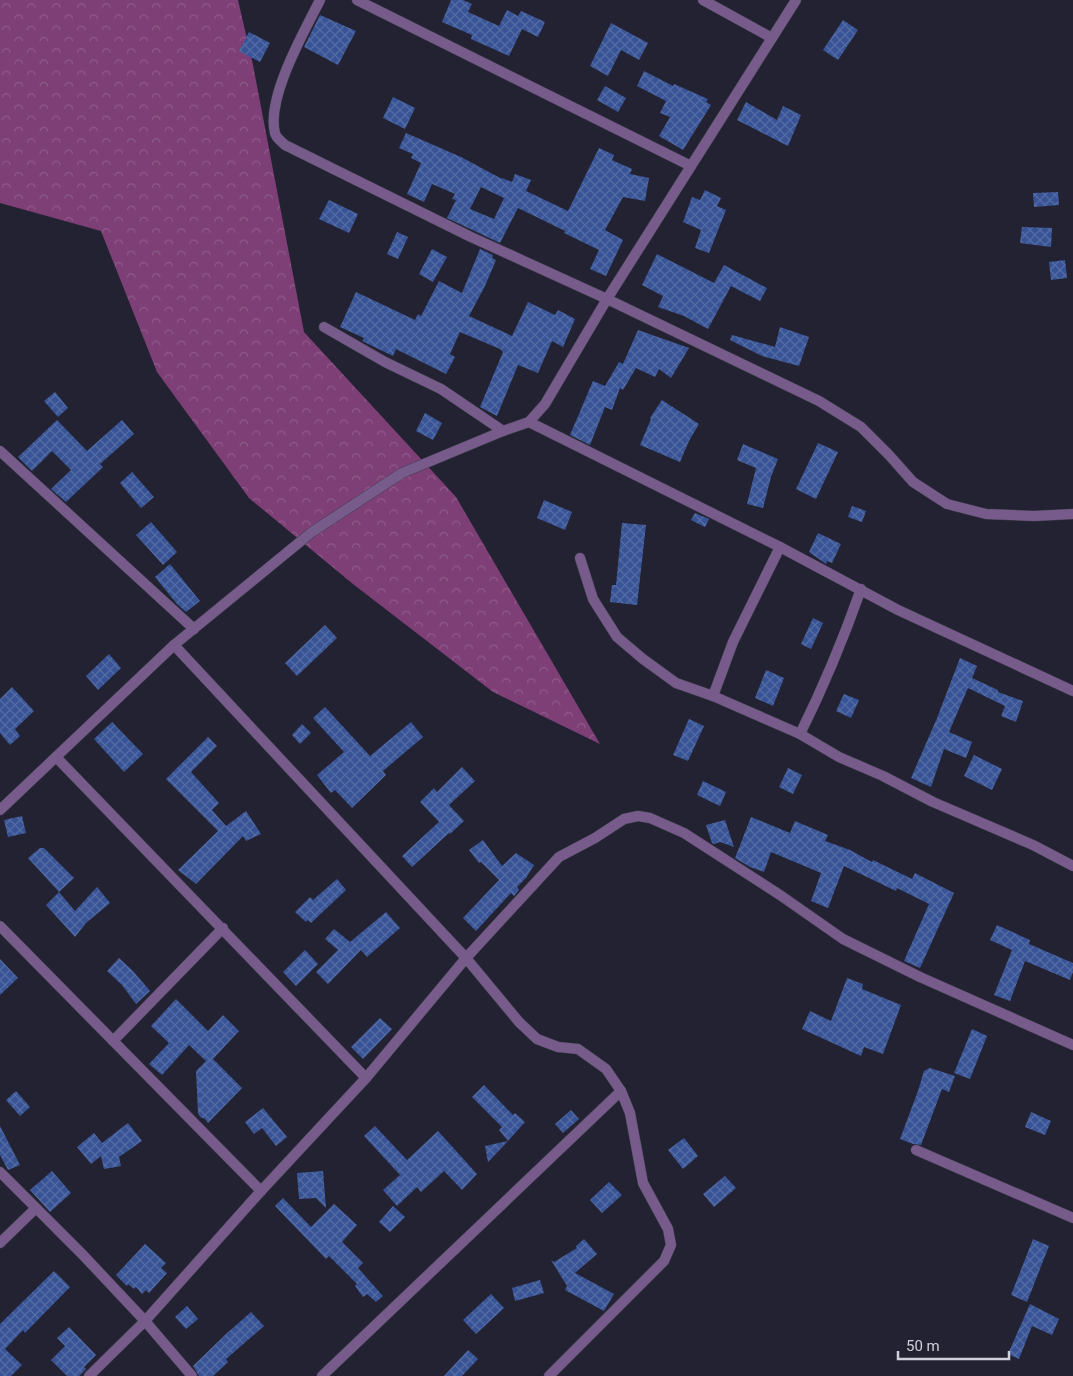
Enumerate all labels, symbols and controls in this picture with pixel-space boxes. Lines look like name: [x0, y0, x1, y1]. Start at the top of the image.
scale bar: [898, 1328, 1009, 1360]
text: 50 m: [906, 1337, 940, 1355]

